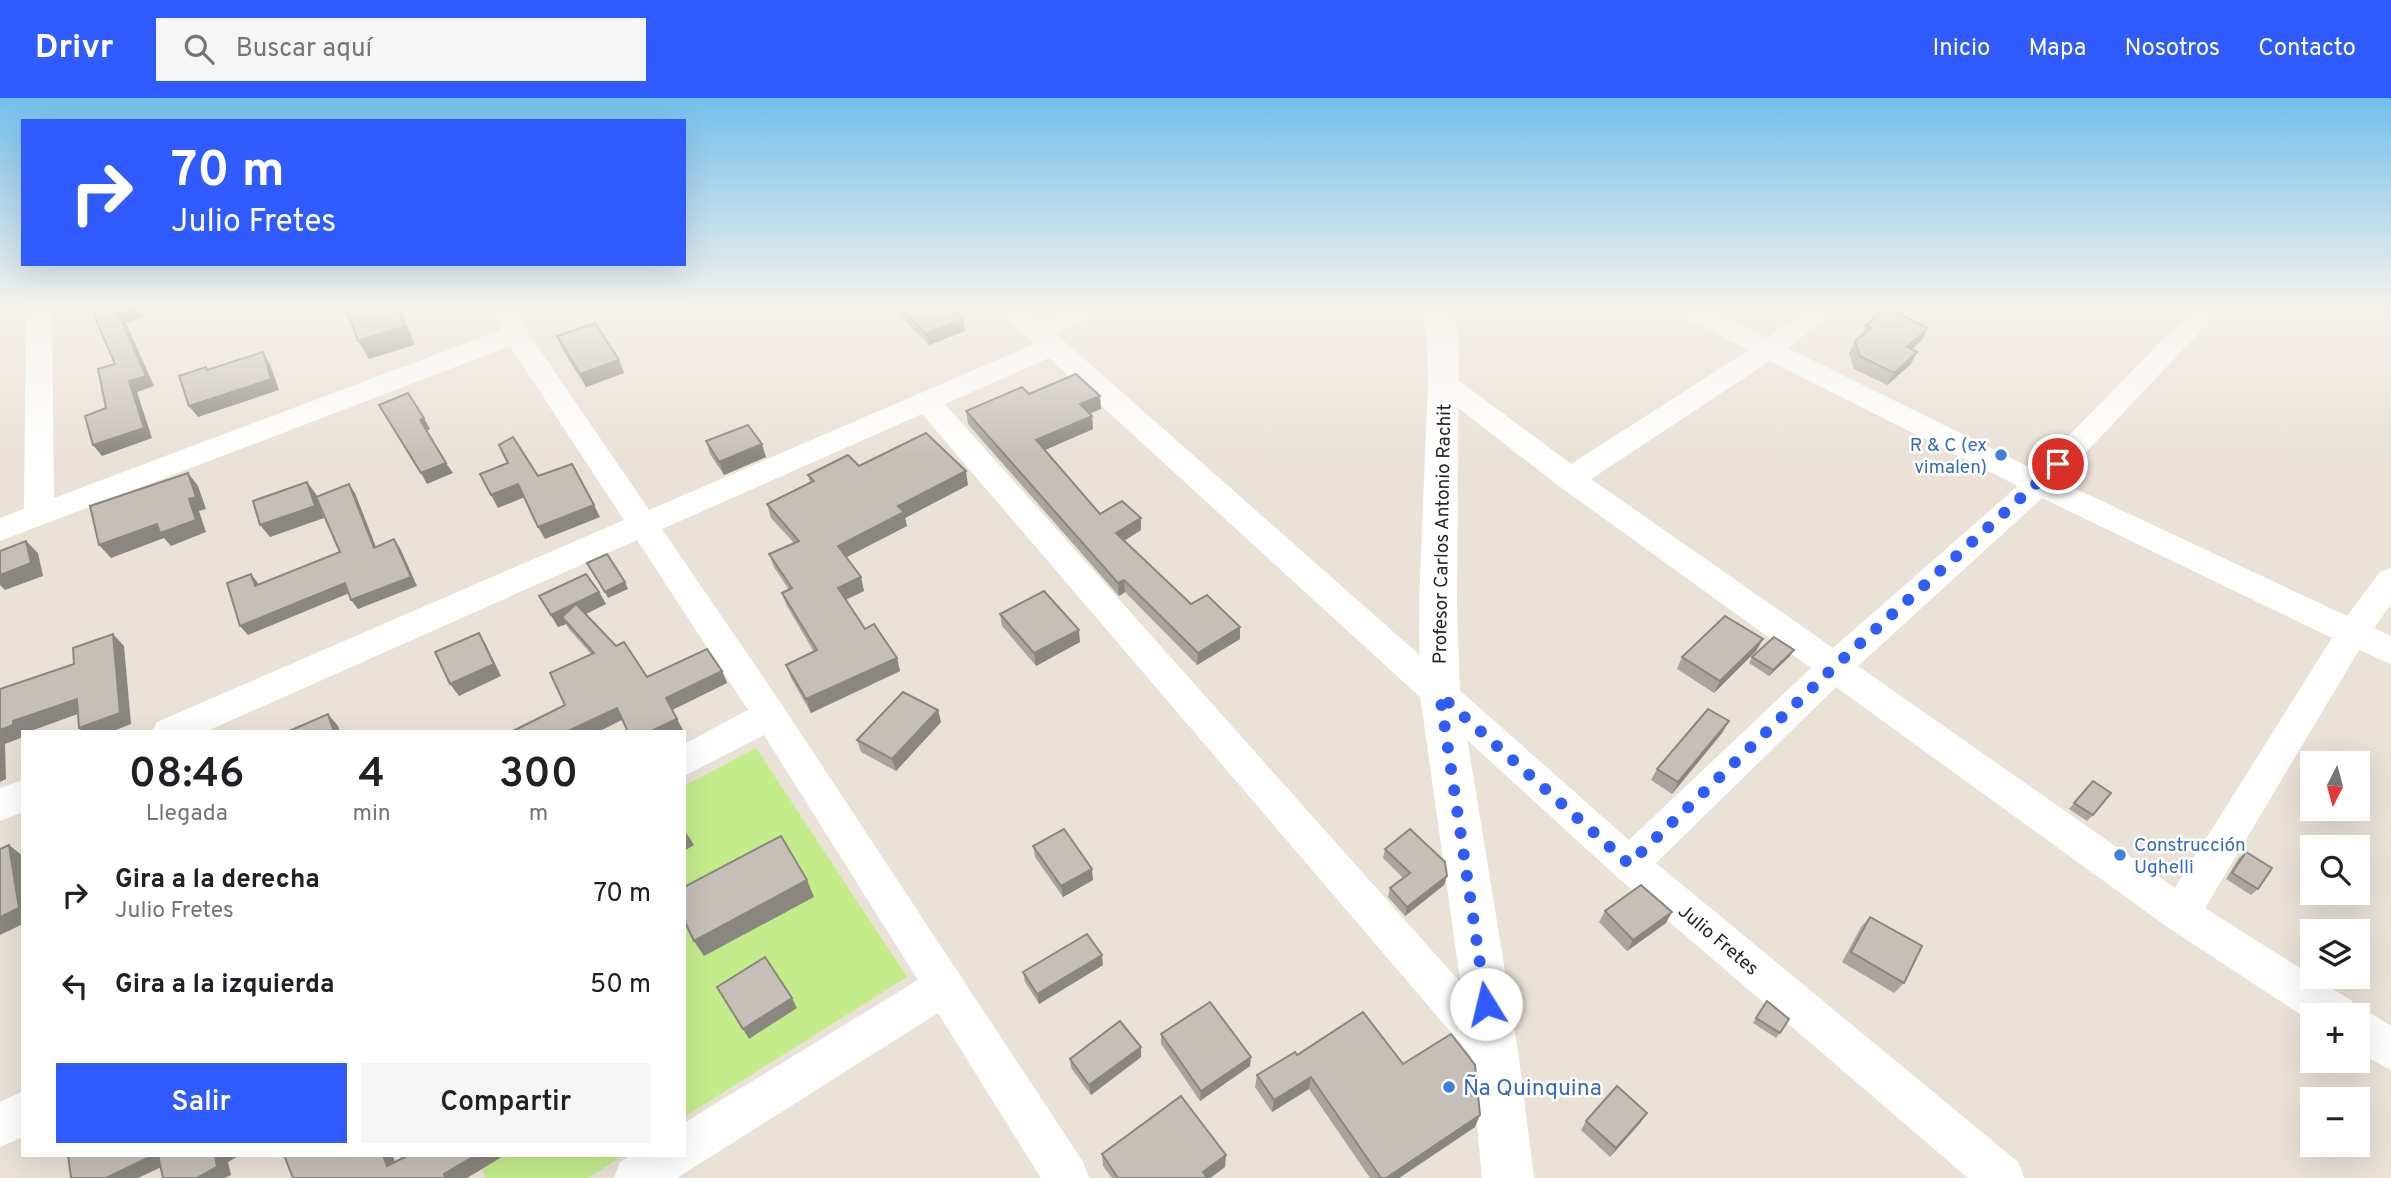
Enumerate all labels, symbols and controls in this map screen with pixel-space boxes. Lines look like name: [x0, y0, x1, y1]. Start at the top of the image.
search box: [156, 18, 646, 81]
text: Drivr: [35, 28, 114, 70]
icon: search: [180, 30, 218, 68]
text: Buscar aquí: [236, 33, 372, 66]
text: Inicio: [1933, 34, 1990, 64]
text: Mapa: [2028, 34, 2087, 64]
text: Nosotros: [2125, 34, 2220, 64]
text: Contacto: [2258, 34, 2356, 64]
text: 70 m: [171, 142, 285, 204]
icon: right: [56, 147, 147, 238]
text: Julio Fretes: [171, 203, 336, 243]
street label: Profesor Carlos Antonio Rachit: [1429, 404, 1457, 664]
place label: R & C (ex vimalen): [1910, 434, 1987, 480]
pin: [2028, 434, 2088, 494]
icon: arrive: [2039, 445, 2077, 483]
marker: R & C (ex vimalen): [1993, 447, 2009, 463]
text: 08:46: [129, 749, 245, 802]
text: 4: [358, 749, 385, 802]
text: 300: [499, 749, 578, 802]
north arrow: [2300, 751, 2370, 821]
map controls: [2300, 751, 2370, 1157]
text: Llegada: [146, 800, 228, 829]
text: min: [353, 800, 391, 829]
text: m: [529, 800, 548, 829]
place label: Construcción Ughelli: [2134, 834, 2246, 880]
button: search: [2300, 835, 2370, 905]
marker: Construcción Ughelli: [2112, 847, 2128, 863]
text: Gira a la derecha: [115, 864, 320, 897]
icon: right: [56, 876, 94, 914]
text: 70 m: [593, 878, 651, 911]
text: Julio Fretes: [115, 897, 234, 926]
street label: Julio Fretes: [1672, 900, 1763, 981]
button: layers: [2300, 919, 2370, 989]
icon: left: [56, 967, 94, 1005]
position arrow: [1449, 967, 1523, 1041]
text: Gira a la izquierda: [115, 969, 334, 1002]
text: 50 m: [590, 969, 651, 1002]
button: +: [2300, 1003, 2370, 1073]
button: Salir: [56, 1063, 347, 1143]
button: Compartir: [361, 1063, 651, 1143]
place label: Ña Quinquina: [1463, 1074, 1602, 1104]
marker: Ña Quinquina: [1441, 1079, 1457, 1095]
button: −: [2300, 1087, 2370, 1157]

